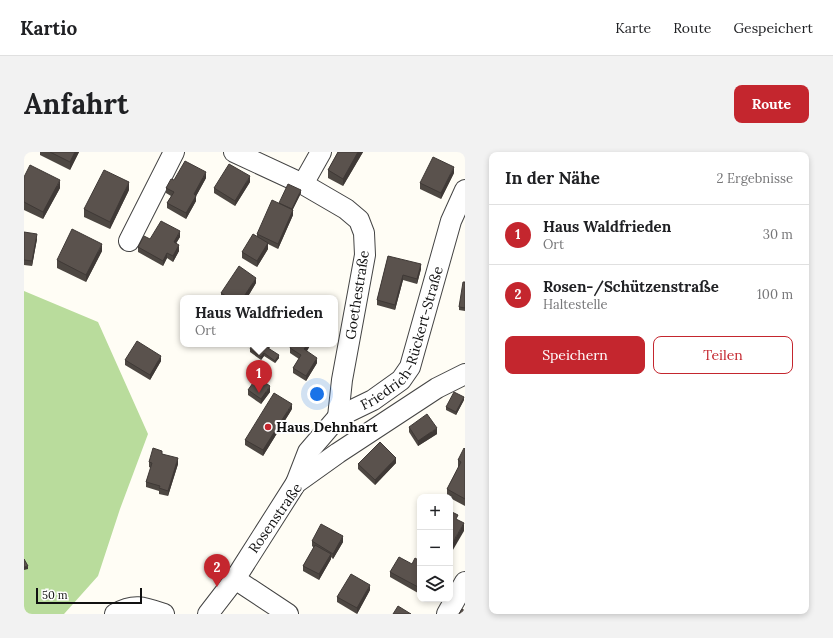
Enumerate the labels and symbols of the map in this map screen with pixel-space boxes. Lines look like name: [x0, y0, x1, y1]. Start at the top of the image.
street label: Goethestraße: [341, 249, 373, 341]
street label: Friedrich-Rückert-Straße: [357, 264, 447, 414]
pin: 1: [246, 360, 272, 393]
your location: [307, 384, 327, 404]
place label: Haus Dehnhart: [276, 418, 378, 436]
marker: Haus Dehnhart: [263, 422, 273, 432]
street label: Rosenstraße: [244, 479, 306, 557]
pin: 2: [204, 554, 230, 587]
scale bar: [36, 586, 142, 605]

